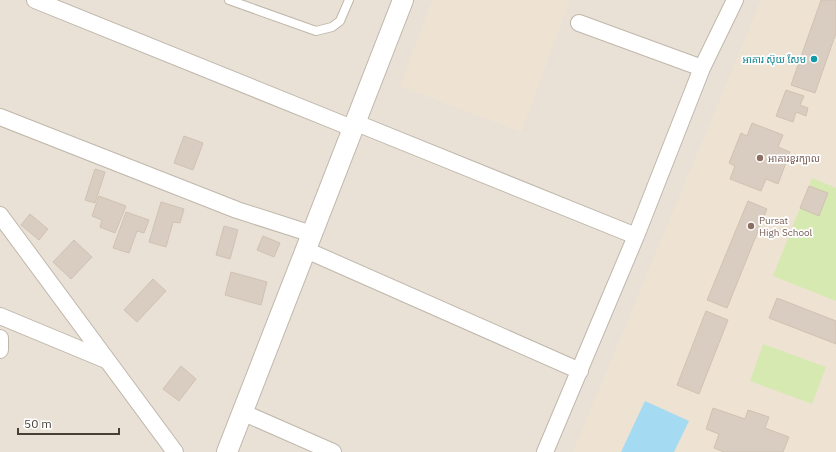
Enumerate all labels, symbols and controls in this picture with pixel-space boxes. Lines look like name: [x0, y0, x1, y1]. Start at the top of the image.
place label: អាគារ ស៊ុយ សែម: [743, 53, 806, 66]
marker: អាគារ ស៊ុយ សែម: [809, 54, 819, 64]
place label: អាគារខួរក្បាល: [768, 152, 820, 165]
marker: អាគារខួរក្បាល: [755, 153, 765, 163]
place label: Pursat High School: [759, 214, 813, 239]
marker: Pursat High School: [746, 221, 756, 231]
scale bar: [18, 410, 119, 436]
text: 50 m: [24, 416, 52, 431]

